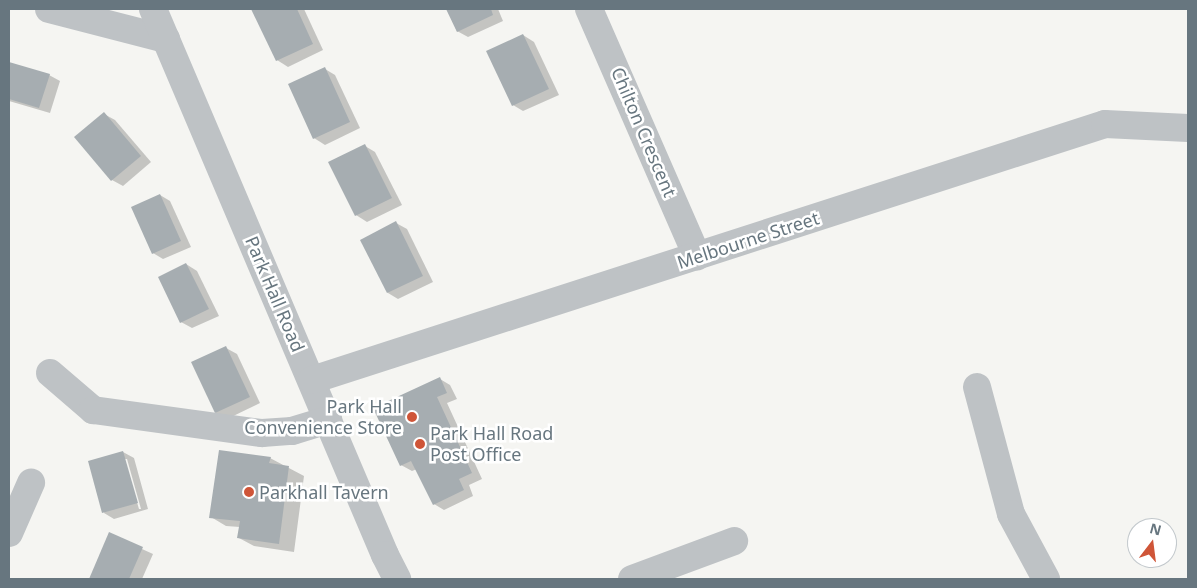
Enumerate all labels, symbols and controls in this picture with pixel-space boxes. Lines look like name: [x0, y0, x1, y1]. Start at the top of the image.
street label: Chilton Crescent: [607, 64, 681, 200]
street label: Melbourne Street: [674, 207, 822, 273]
street label: Park Hall Road: [241, 233, 309, 355]
place label: Park Hall Convenience Store: [244, 396, 402, 438]
marker: Park Hall Convenience Store: [406, 411, 418, 423]
place label: Park Hall Road Post Office: [430, 423, 553, 466]
marker: Park Hall Road Post Office: [414, 438, 426, 450]
place label: Parkhall Tavern: [259, 481, 389, 503]
marker: Parkhall Tavern: [243, 486, 255, 498]
north arrow: [1127, 518, 1177, 568]
text: N: [1148, 518, 1164, 540]

